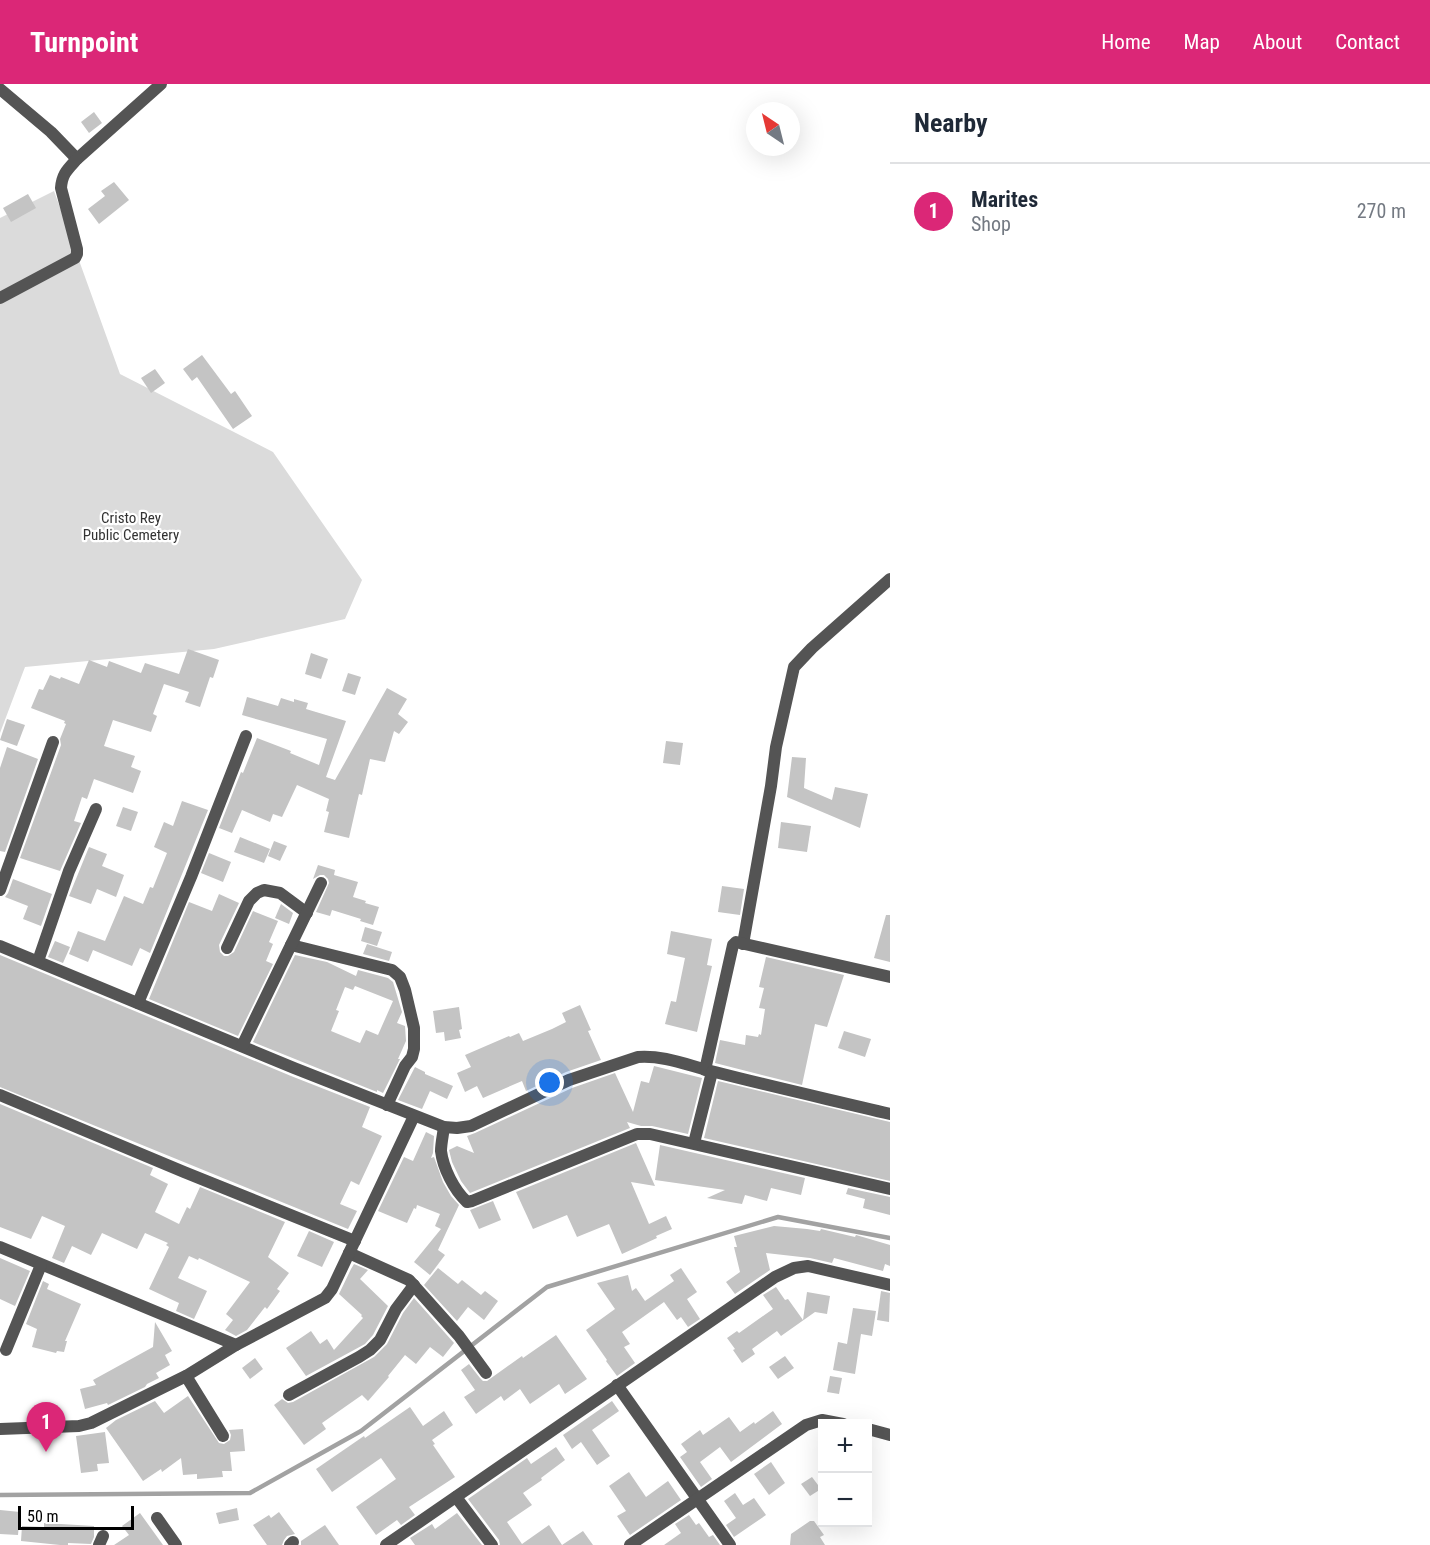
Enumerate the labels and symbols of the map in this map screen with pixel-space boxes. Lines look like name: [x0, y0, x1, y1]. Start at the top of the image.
north arrow: [746, 102, 800, 156]
park label: Cristo Rey Public Cemetery: [83, 509, 179, 544]
your location: [535, 1068, 564, 1097]
pin: 1: [26, 1402, 66, 1452]
scale bar: [18, 1503, 134, 1530]

